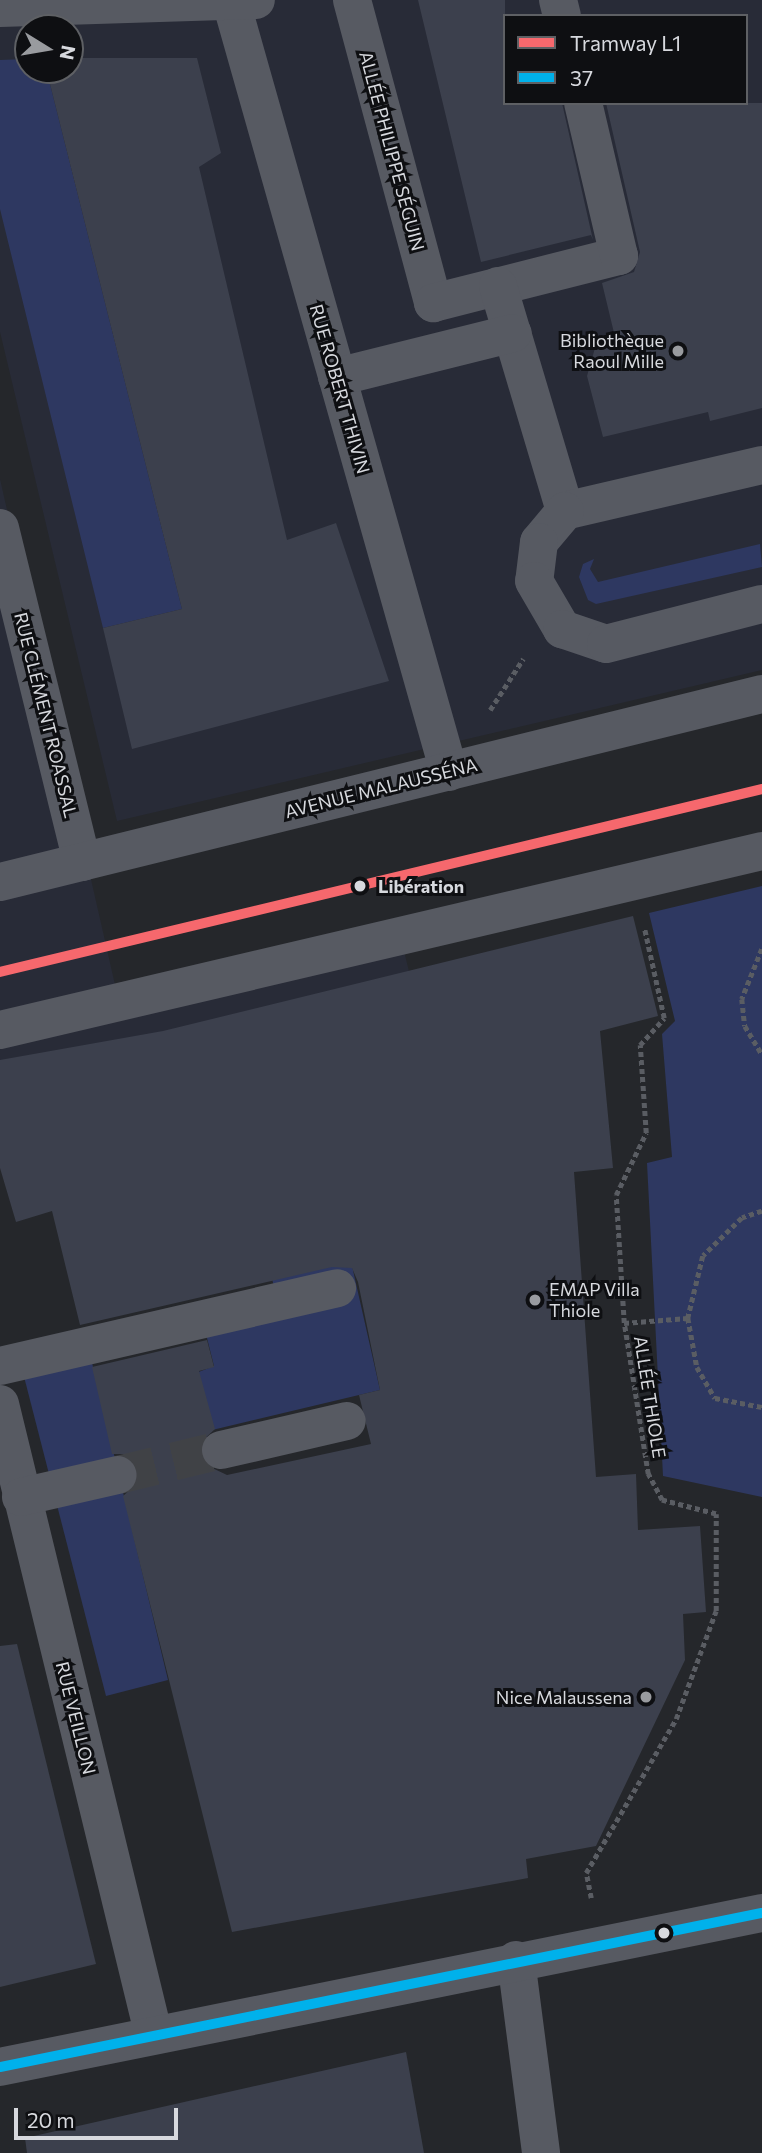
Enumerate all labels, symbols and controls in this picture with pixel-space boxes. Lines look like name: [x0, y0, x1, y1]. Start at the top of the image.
north arrow: [14, 14, 84, 84]
legend: [503, 14, 748, 105]
text: Tramway L1: [570, 30, 681, 55]
text: N: [55, 44, 81, 62]
street label: ALLÉE PHILIPPE SÉGUIN: [355, 49, 429, 253]
text: 37: [570, 65, 593, 90]
street label: RUE ROBERT THIVIN: [305, 302, 375, 476]
place label: Bibliothèque Raoul Mille: [560, 330, 664, 372]
marker: Bibliothèque Raoul Mille: [670, 343, 686, 359]
street label: RUE CLÉMENT ROASSAL: [10, 610, 82, 820]
street label: AVENUE MALAUSSÉNA: [282, 754, 480, 822]
marker: Libération: [348, 874, 372, 898]
place label: Libération: [378, 875, 464, 897]
place label: EMAP Villa Thiole: [549, 1279, 640, 1322]
marker: EMAP Villa Thiole: [527, 1292, 543, 1308]
street label: ALLÉE THIOLE: [630, 1334, 670, 1460]
street label: RUE VEILLON: [52, 1659, 100, 1777]
place label: Nice Malaussena: [496, 1686, 632, 1708]
marker: Nice Malaussena: [638, 1689, 654, 1705]
unlabelled marker: [657, 1926, 671, 1940]
scale bar: [18, 2094, 182, 2138]
text: 20 m: [27, 2107, 75, 2132]

